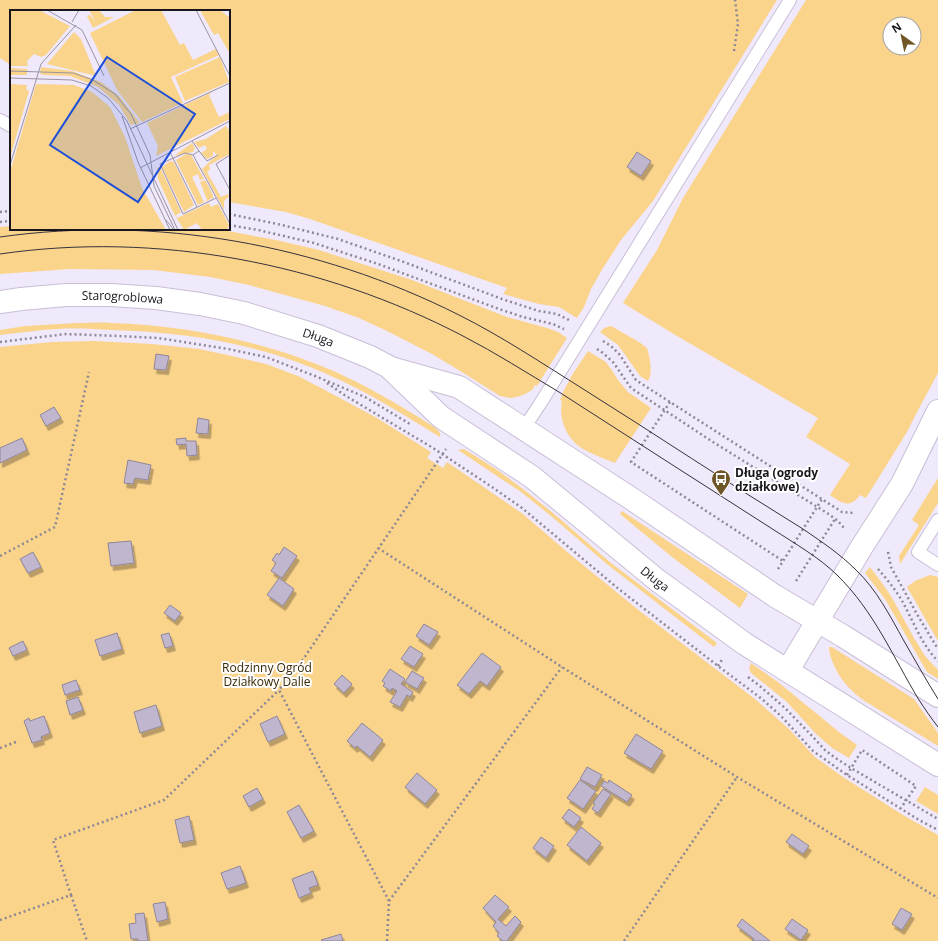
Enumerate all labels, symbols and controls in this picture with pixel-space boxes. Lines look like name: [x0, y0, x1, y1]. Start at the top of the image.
inset map: [10, 10, 230, 230]
north arrow: [882, 16, 922, 56]
text: N: [888, 18, 904, 36]
street label: Starogroblowa: [82, 287, 165, 307]
street label: Długa: [301, 323, 337, 350]
place label: Długa (ogrody działkowe): [735, 464, 818, 495]
bus stop icon: Długa (ogrody działkowe): [710, 468, 732, 496]
street label: Długa: [637, 562, 673, 595]
park label: Rodzinny Ogród Działkowy Dalie: [222, 659, 312, 690]

